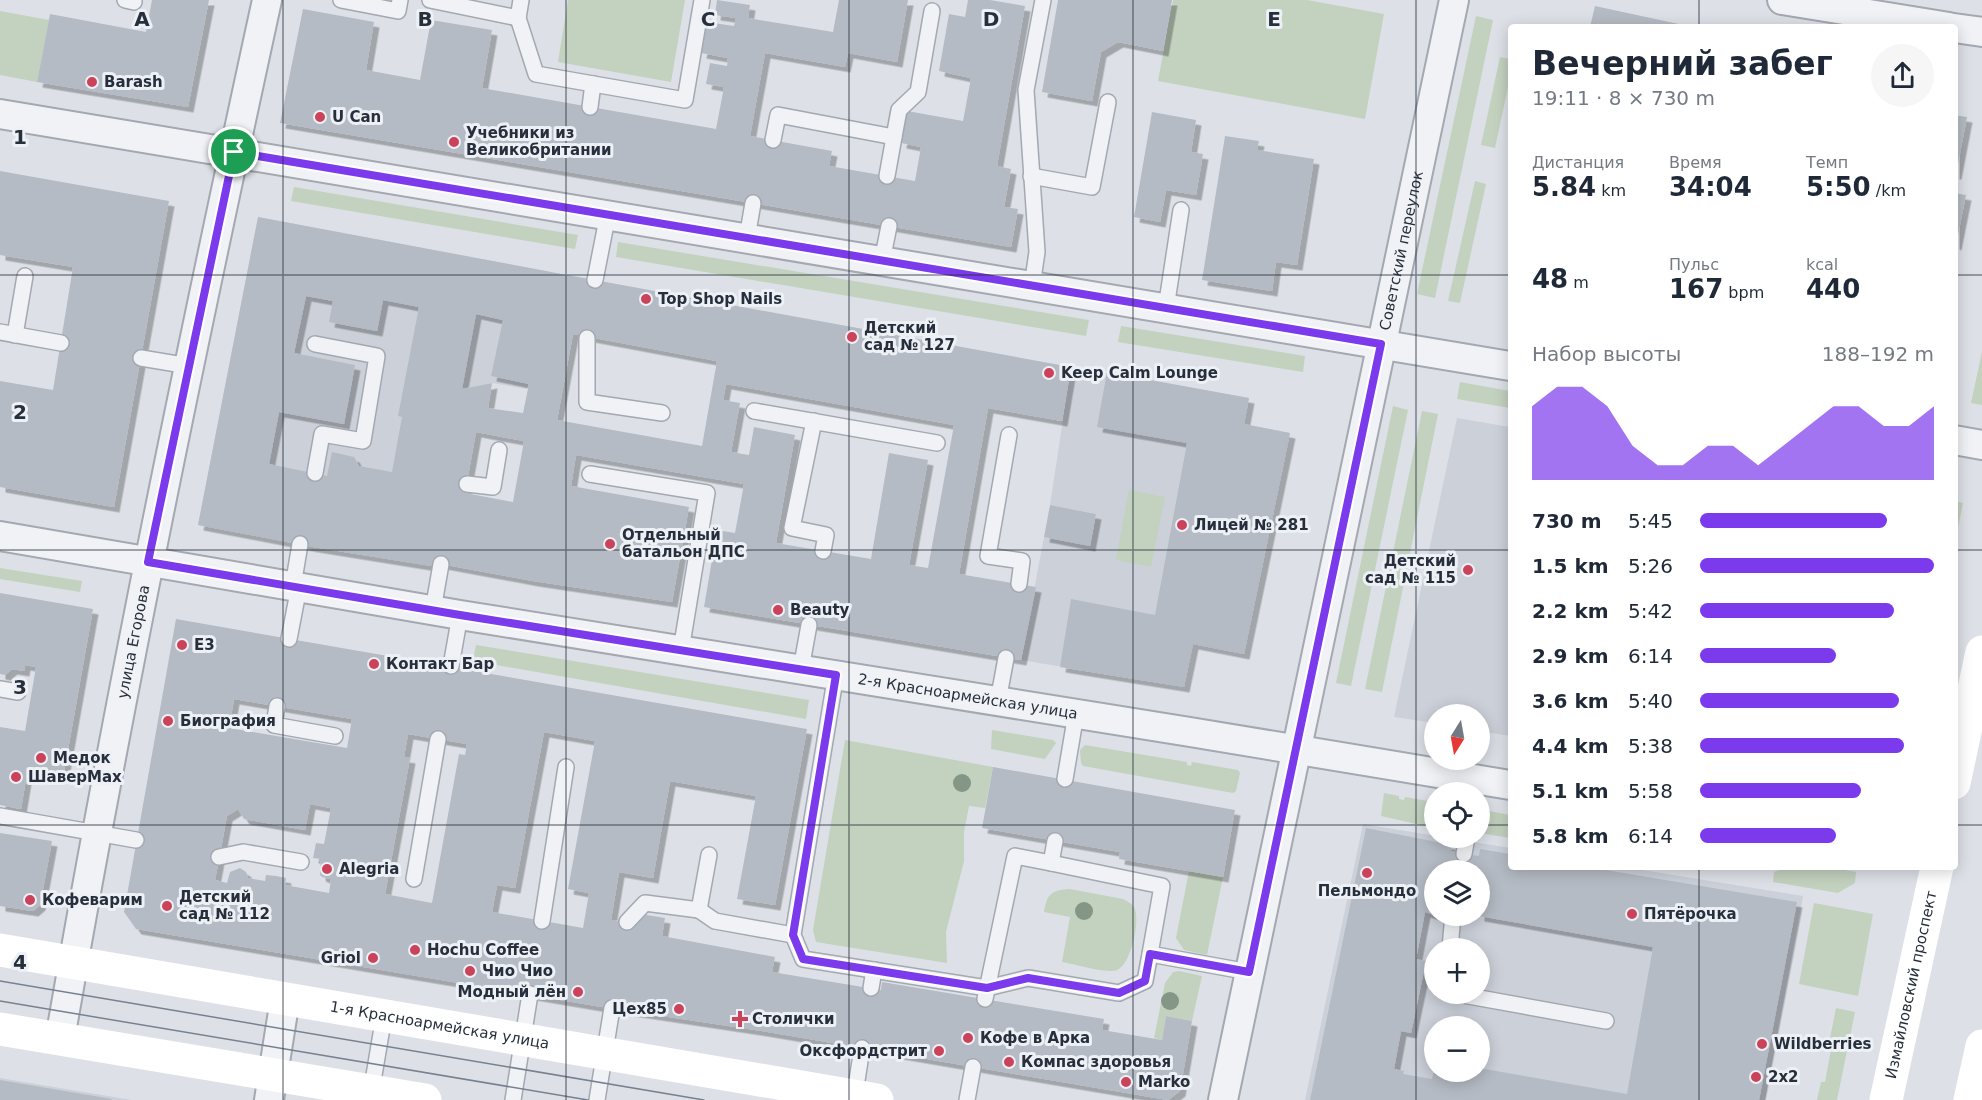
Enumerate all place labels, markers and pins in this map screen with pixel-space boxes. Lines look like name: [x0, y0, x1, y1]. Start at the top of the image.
place label: Barash: [104, 73, 163, 91]
marker: Barash: [85, 75, 99, 89]
place label: U Can: [332, 108, 381, 126]
marker: U Can: [313, 110, 327, 124]
place label: Учебники из Великобритании: [466, 124, 612, 159]
pin: [208, 126, 259, 177]
marker: Учебники из Великобритании: [447, 135, 461, 149]
place label: Top Shop Nails: [658, 290, 782, 308]
marker: Top Shop Nails: [639, 292, 653, 306]
place label: Детский сад № 127: [864, 319, 955, 354]
marker: Детский сад № 127: [845, 330, 859, 344]
place label: Keep Calm Lounge: [1061, 364, 1218, 382]
marker: Keep Calm Lounge: [1042, 366, 1056, 380]
place label: Лицей № 281: [1194, 516, 1309, 534]
marker: Лицей № 281: [1175, 518, 1189, 532]
place label: Отдельный батальон ДПС: [622, 526, 745, 561]
marker: Отдельный батальон ДПС: [603, 537, 617, 551]
place label: Детский сад № 115: [1365, 552, 1456, 587]
marker: Детский сад № 115: [1461, 563, 1475, 577]
place label: Beauty: [790, 601, 850, 619]
marker: Beauty: [771, 603, 785, 617]
place label: E3: [194, 636, 215, 654]
marker: E3: [175, 638, 189, 652]
place label: Контакт Бар: [386, 655, 494, 673]
marker: Контакт Бар: [367, 657, 381, 671]
place label: Биография: [180, 712, 276, 730]
marker: Биография: [161, 714, 175, 728]
place label: Медок: [53, 749, 111, 767]
marker: Медок: [34, 751, 48, 765]
place label: ШаверMax: [28, 768, 122, 786]
marker: ШаверMax: [9, 770, 23, 784]
place label: Alegria: [339, 860, 399, 878]
marker: Alegria: [320, 862, 334, 876]
marker: Пельмондо: [1360, 866, 1374, 880]
place label: Пельмондо: [1318, 882, 1416, 900]
place label: Детский сад № 112: [179, 888, 270, 923]
place label: Кофеварим: [42, 891, 143, 909]
marker: Кофеварим: [23, 893, 37, 907]
marker: Детский сад № 112: [160, 899, 174, 913]
place label: Пятёрочка: [1644, 905, 1737, 923]
marker: Пятёрочка: [1625, 907, 1639, 921]
place label: Hochu Coffee: [427, 941, 539, 959]
marker: Hochu Coffee: [408, 943, 422, 957]
place label: Griol: [321, 949, 361, 967]
marker: Griol: [366, 951, 380, 965]
place label: Чио Чио: [482, 962, 553, 980]
marker: Чио Чио: [463, 964, 477, 978]
place label: Модный лён: [457, 983, 566, 1001]
marker: Модный лён: [571, 985, 585, 999]
place label: Цех85: [612, 1000, 667, 1018]
marker: Цех85: [672, 1002, 686, 1016]
place label: Столички: [752, 1010, 835, 1028]
marker: Столички: [733, 1012, 747, 1026]
place label: Кофе в Арка: [980, 1029, 1090, 1047]
marker: Кофе в Арка: [961, 1031, 975, 1045]
place label: Wildberries: [1774, 1035, 1872, 1053]
marker: Wildberries: [1755, 1037, 1769, 1051]
place label: Оксфордстрит: [800, 1042, 927, 1060]
marker: Оксфордстрит: [932, 1044, 946, 1058]
place label: Компас здоровья: [1021, 1053, 1171, 1071]
marker: Компас здоровья: [1002, 1055, 1016, 1069]
place label: 2x2: [1768, 1068, 1799, 1086]
marker: 2x2: [1749, 1070, 1763, 1084]
place label: Marko: [1138, 1073, 1190, 1091]
marker: Marko: [1119, 1075, 1133, 1089]

